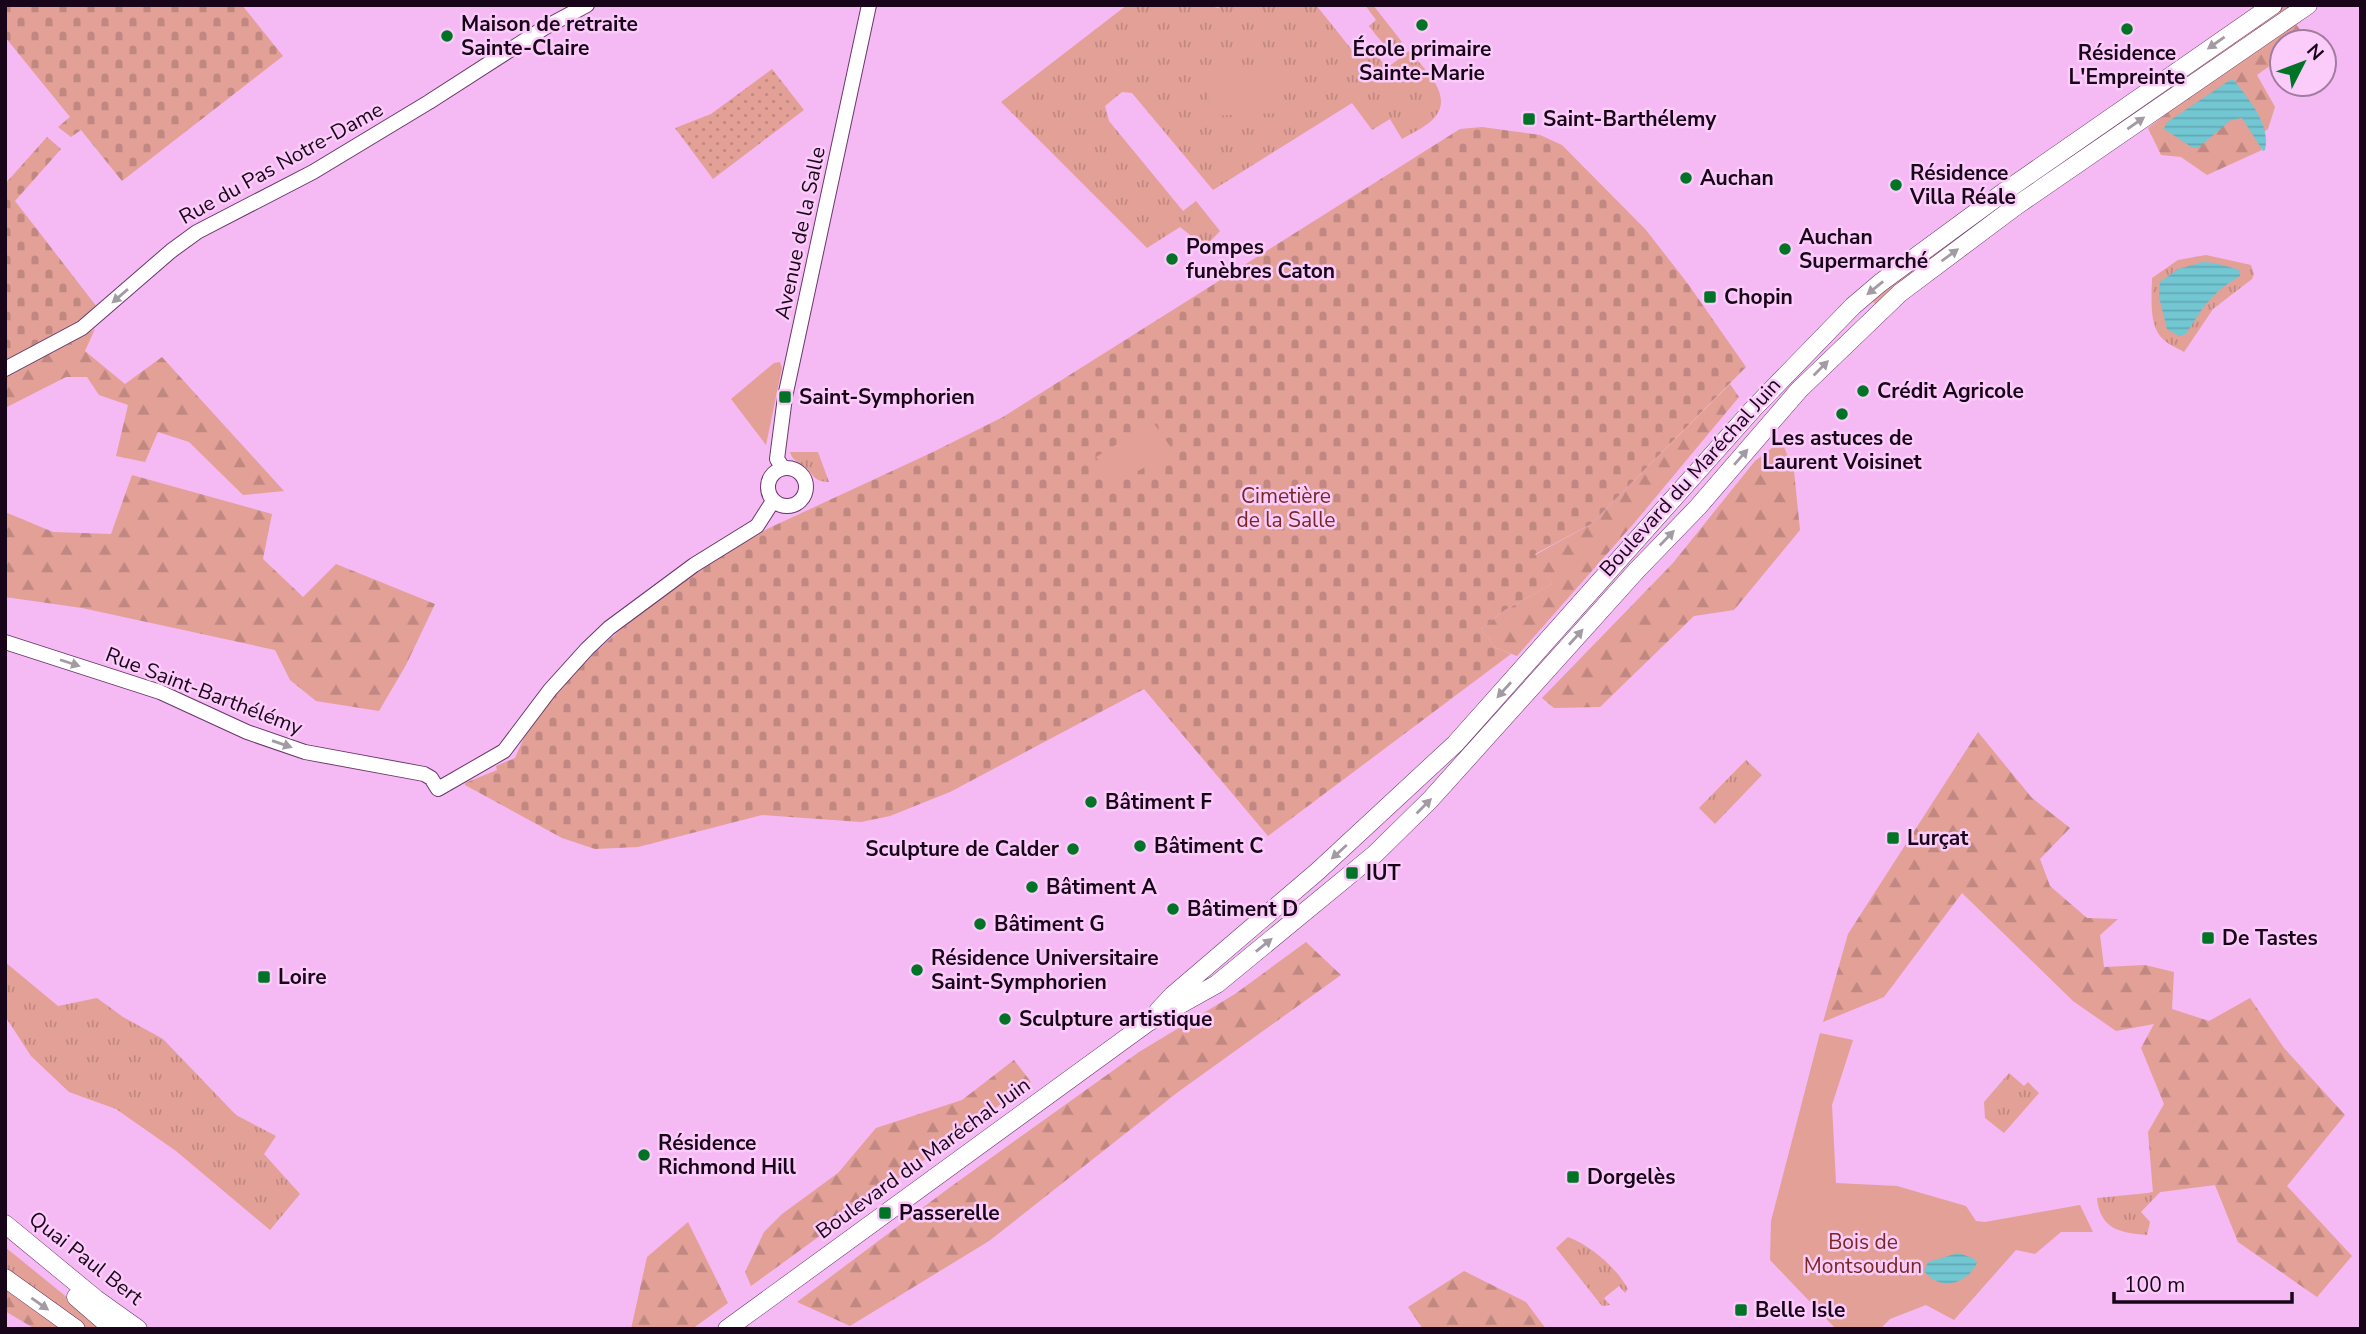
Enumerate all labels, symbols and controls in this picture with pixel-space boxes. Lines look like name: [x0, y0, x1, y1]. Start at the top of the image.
place label: Maison de retraite Sainte-Claire: [461, 10, 638, 62]
marker: École primaire Sainte-Marie: [1414, 17, 1430, 33]
marker: Résidence L'Empreinte: [2119, 21, 2135, 37]
marker: Maison de retraite Sainte-Claire: [439, 28, 455, 44]
north arrow: [2268, 28, 2338, 98]
place label: École primaire Sainte-Marie: [1353, 35, 1491, 87]
one-way arrow: [2207, 36, 2225, 50]
text: N: [2300, 38, 2329, 66]
place label: Résidence L'Empreinte: [2069, 39, 2185, 91]
street label: Rue du Pas Notre-Dame: [174, 95, 388, 231]
place label: Saint-Barthélemy: [1543, 105, 1717, 133]
marker: Saint-Barthélemy: [1521, 111, 1537, 127]
one-way arrow: [2127, 116, 2145, 130]
street label: Avenue de la Salle: [768, 144, 832, 322]
place label: Résidence Villa Réale: [1909, 159, 2016, 211]
place label: Auchan: [1700, 164, 1774, 192]
marker: Auchan: [1678, 170, 1694, 186]
marker: Résidence Villa Réale: [1888, 177, 1904, 193]
place label: Auchan Supermarché: [1799, 223, 1928, 275]
place label: Pompes funèbres Caton: [1186, 233, 1335, 285]
marker: Auchan Supermarché: [1777, 241, 1793, 257]
one-way arrow: [1941, 248, 1959, 262]
marker: Pompes funèbres Caton: [1164, 251, 1180, 267]
one-way arrow: [1867, 280, 1884, 295]
place label: Chopin: [1724, 283, 1793, 311]
one-way arrow: [111, 288, 128, 303]
marker: Chopin: [1702, 289, 1718, 305]
one-way arrow: [1812, 360, 1828, 377]
street label: Boulevard du Maréchal Juin: [1593, 372, 1787, 582]
place label: Crédit Agricole: [1877, 377, 2024, 405]
place label: Saint-Symphorien: [799, 383, 975, 411]
marker: Crédit Agricole: [1855, 383, 1871, 399]
marker: Saint-Symphorien: [777, 389, 793, 405]
marker: Les astuces de Laurent Voisinet: [1834, 406, 1850, 422]
place label: Les astuces de Laurent Voisinet: [1762, 424, 1923, 476]
one-way arrow: [1733, 449, 1748, 466]
park label: Cimetière de la Salle: [1236, 482, 1336, 534]
one-way arrow: [1659, 530, 1676, 547]
one-way arrow: [1568, 628, 1584, 646]
street label: Rue Saint-Barthélémy: [101, 640, 307, 742]
one-way arrow: [60, 658, 81, 669]
one-way arrow: [1496, 681, 1512, 699]
one-way arrow: [272, 739, 293, 750]
place label: Bâtiment F: [1105, 788, 1212, 816]
marker: Bâtiment F: [1083, 794, 1099, 810]
one-way arrow: [1415, 798, 1432, 815]
place label: Lurçat: [1907, 824, 1969, 852]
marker: Lurçat: [1885, 830, 1901, 846]
place label: Bâtiment C: [1154, 832, 1263, 860]
place label: Sculpture de Calder: [865, 835, 1060, 863]
marker: Bâtiment C: [1132, 838, 1148, 854]
marker: Sculpture de Calder: [1065, 841, 1081, 857]
one-way arrow: [1330, 844, 1348, 860]
place label: IUT: [1366, 859, 1400, 887]
marker: IUT: [1344, 865, 1360, 881]
place label: Bâtiment A: [1046, 873, 1157, 901]
marker: Bâtiment A: [1024, 879, 1040, 895]
place label: Bâtiment D: [1187, 895, 1298, 923]
marker: Bâtiment D: [1165, 901, 1181, 917]
place label: Bâtiment G: [994, 910, 1105, 938]
marker: Bâtiment G: [972, 916, 988, 932]
place label: De Tastes: [2222, 924, 2318, 952]
marker: De Tastes: [2200, 930, 2216, 946]
one-way arrow: [1254, 938, 1272, 953]
place label: Résidence Universitaire Saint-Symphorien: [931, 944, 1159, 996]
marker: Résidence Universitaire Saint-Symphorien: [909, 962, 925, 978]
place label: Loire: [278, 963, 327, 991]
marker: Loire: [256, 969, 272, 985]
place label: Sculpture artistique: [1019, 1005, 1212, 1033]
marker: Sculpture artistique: [997, 1011, 1013, 1027]
street label: Boulevard du Maréchal Juin: [810, 1071, 1036, 1245]
place label: Résidence Richmond Hill: [658, 1129, 796, 1181]
marker: Résidence Richmond Hill: [636, 1147, 652, 1163]
place label: Dorgelès: [1587, 1163, 1675, 1191]
marker: Dorgelès: [1565, 1169, 1581, 1185]
place label: Passerelle: [899, 1199, 1000, 1227]
street label: Quai Paul Bert: [23, 1205, 149, 1312]
marker: Passerelle: [877, 1205, 893, 1221]
park label: Bois de Montsoudun: [1804, 1228, 1922, 1280]
scale bar: [2114, 1260, 2292, 1304]
text: 100 m: [2124, 1271, 2185, 1299]
place label: Belle Isle: [1755, 1296, 1845, 1324]
one-way arrow: [31, 1297, 49, 1311]
marker: Belle Isle: [1733, 1302, 1749, 1318]

